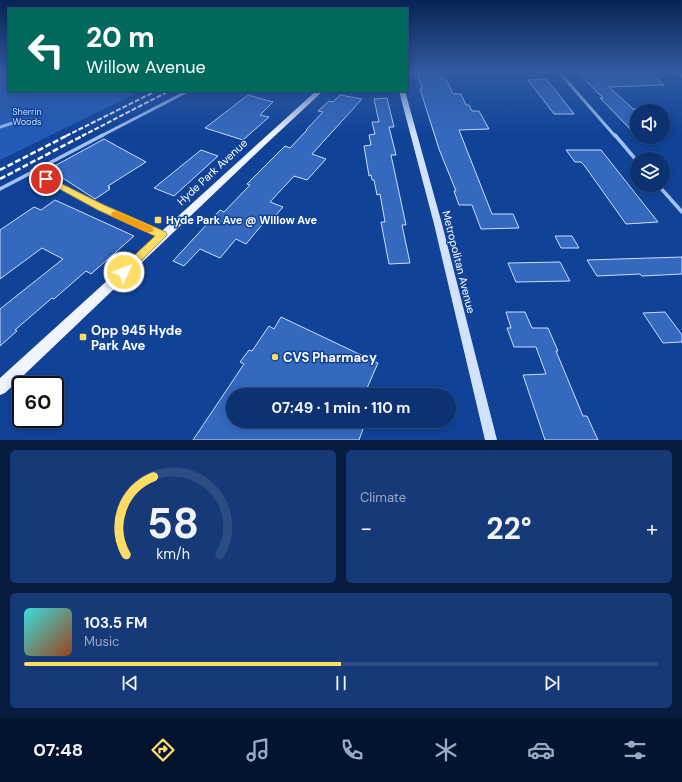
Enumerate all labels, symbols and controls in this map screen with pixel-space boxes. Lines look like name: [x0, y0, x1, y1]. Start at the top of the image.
text: 20 m: [86, 19, 155, 56]
icon: left: [20, 24, 72, 76]
text: Willow Avenue: [86, 55, 206, 79]
map controls: [630, 104, 670, 192]
button: sound: [630, 104, 670, 144]
park label: Sherrin Woods: [12, 106, 42, 128]
street label: Hyde Park Avenue: [174, 136, 250, 208]
button: layers: [630, 152, 670, 192]
pin: [29, 162, 63, 196]
icon: arrive: [35, 168, 57, 190]
street label: Metropolitan Avenue: [439, 209, 479, 315]
place label: Hyde Park Ave @ Willow Ave: [166, 213, 318, 227]
marker: Hyde Park Ave @ Willow Ave: [153, 215, 163, 225]
position arrow: [103, 251, 145, 293]
place label: Opp 945 Hyde Park Ave: [91, 322, 182, 354]
marker: Opp 945 Hyde Park Ave: [78, 332, 88, 342]
place label: CVS Pharmacy: [283, 349, 377, 366]
marker: CVS Pharmacy: [270, 352, 280, 362]
speed limit sign: 60: [12, 376, 64, 428]
text: 07:49 · 1 min · 110 m: [272, 398, 410, 418]
text: Climate: [360, 489, 406, 506]
text: 58: [147, 496, 199, 550]
text: 22°: [486, 509, 532, 548]
text: −: [360, 514, 372, 543]
text: +: [646, 514, 658, 543]
text: km/h: [156, 544, 190, 562]
text: 103.5 FM: [84, 613, 147, 633]
text: Music: [84, 633, 119, 650]
icon: previous: [119, 672, 141, 694]
icon: pause: [330, 672, 352, 694]
icon: next: [541, 672, 563, 694]
icon: directions: [149, 736, 177, 764]
icon: music: [244, 736, 272, 764]
icon: phone: [338, 736, 366, 764]
icon: climate: [432, 736, 460, 764]
icon: car: [527, 736, 555, 764]
icon: filters: [621, 736, 649, 764]
text: 07:48: [33, 738, 83, 762]

